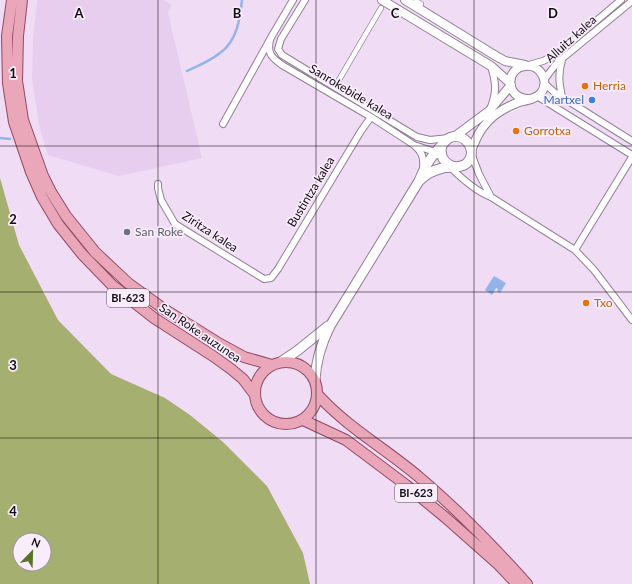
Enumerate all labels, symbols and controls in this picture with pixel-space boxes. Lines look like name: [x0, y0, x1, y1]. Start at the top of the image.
text: A: [73, 5, 84, 21]
text: B: [233, 5, 242, 21]
text: C: [391, 5, 400, 21]
text: D: [548, 5, 558, 21]
street label: Alluitz kalea: [542, 12, 599, 65]
street label: Sanrokebide kalea: [307, 61, 396, 122]
text: 1: [9, 65, 17, 81]
place label: Herria: [593, 78, 626, 93]
marker: Herria: [580, 81, 590, 91]
place label: Martxel: [544, 92, 584, 107]
marker: Martxel: [587, 95, 597, 105]
place label: Gorrotxa: [524, 123, 571, 138]
marker: Gorrotxa: [511, 126, 521, 136]
street label: Bustintza kalea: [284, 154, 337, 230]
street label: Ziritza kalea: [180, 208, 241, 255]
text: 2: [9, 211, 17, 227]
place label: San Roke: [135, 224, 183, 239]
marker: San Roke: [122, 227, 132, 237]
road number: BI-623: [107, 289, 149, 307]
place label: Txo: [594, 295, 613, 310]
marker: Txo: [581, 298, 591, 308]
street label: San Roke auzunea: [157, 300, 244, 365]
text: 3: [9, 357, 17, 373]
road number: BI-623: [395, 484, 437, 502]
text: 4: [9, 503, 17, 519]
north arrow: [12, 532, 52, 572]
text: N: [30, 535, 43, 550]

